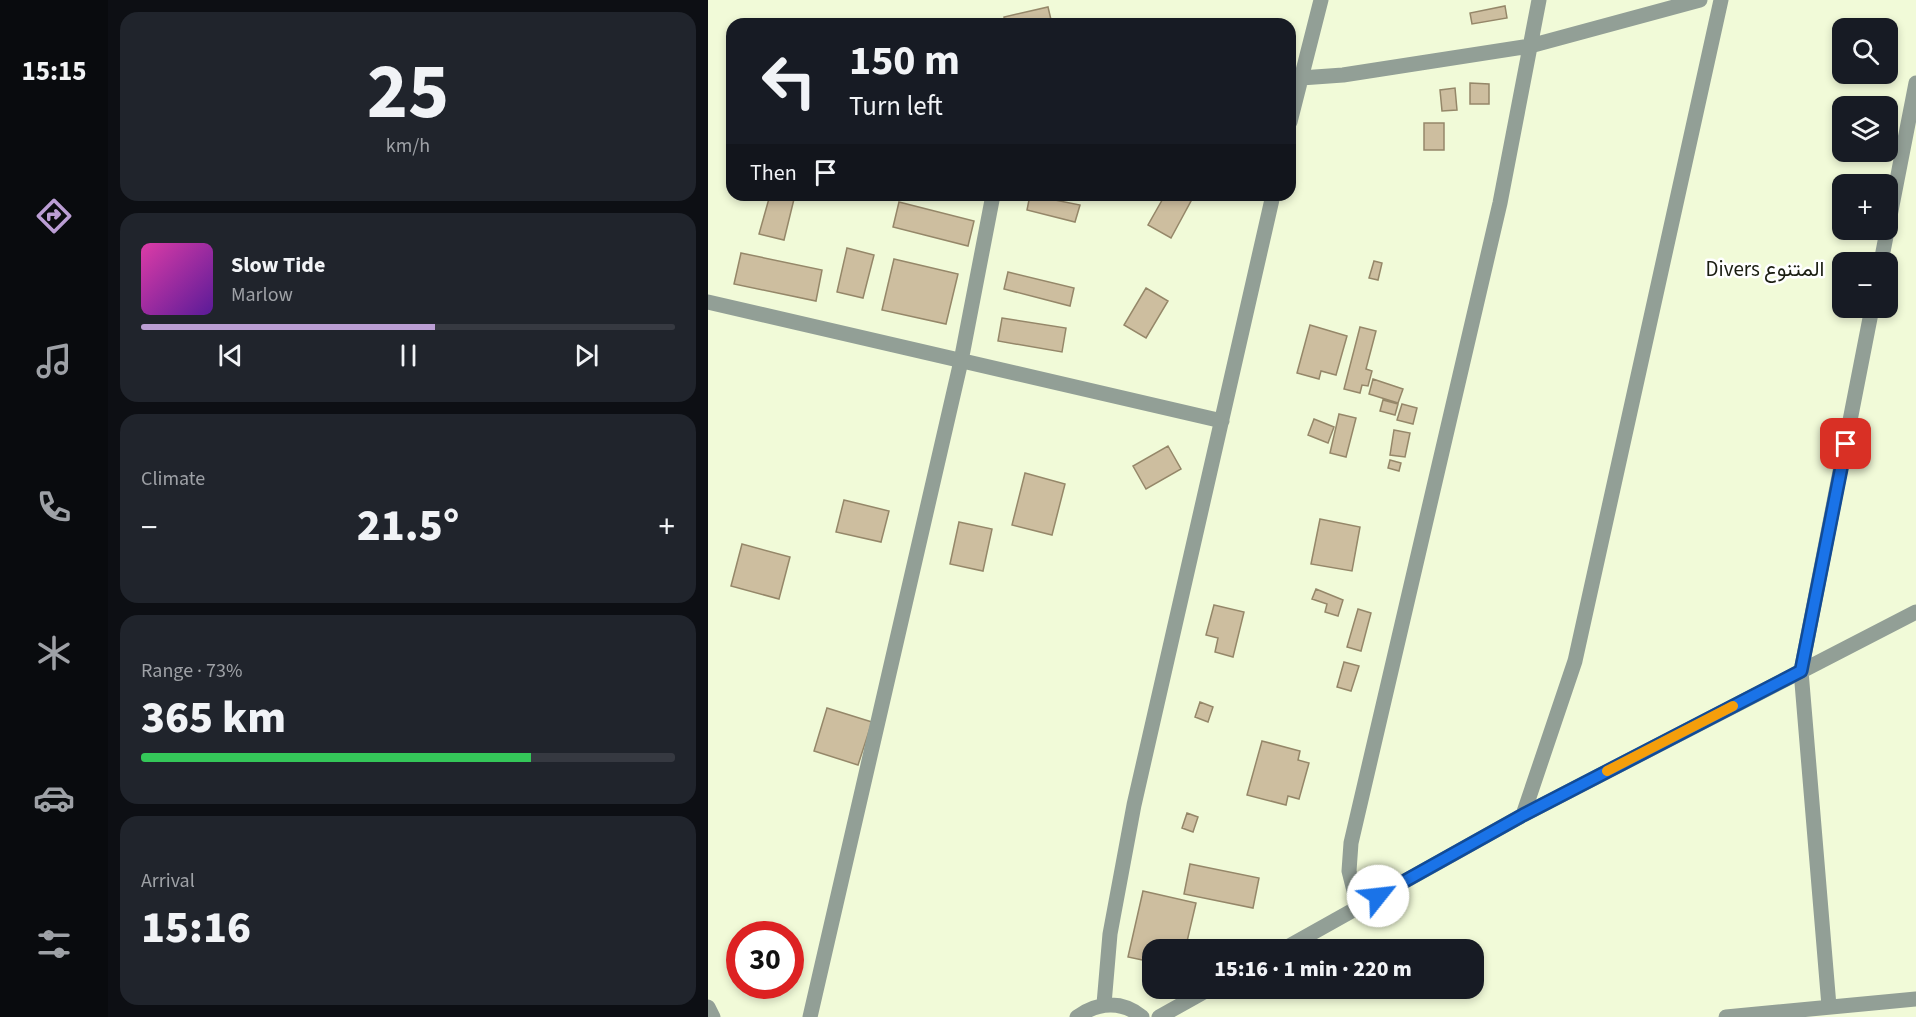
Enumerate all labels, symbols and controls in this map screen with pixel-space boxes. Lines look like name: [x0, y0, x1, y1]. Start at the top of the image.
map controls: [1832, 18, 1898, 318]
button: search: [1832, 18, 1898, 84]
text: 150 m: [849, 31, 960, 91]
text: 25: [367, 37, 449, 148]
icon: left: [750, 42, 828, 120]
text: 15:15: [21, 52, 87, 91]
text: Turn left: [849, 87, 943, 126]
button: layers: [1832, 96, 1898, 162]
text: km/h: [386, 132, 430, 160]
icon: arrive: [809, 156, 842, 189]
text: Then: [750, 157, 797, 189]
button: +: [1832, 174, 1898, 240]
icon: directions: [33, 195, 75, 237]
text: Slow Tide: [231, 249, 325, 281]
button: −: [1832, 252, 1898, 318]
district label: Divers المتنوع: [1706, 254, 1824, 284]
text: Marlow: [231, 281, 293, 309]
icon: previous: [214, 339, 247, 372]
icon: pause: [392, 339, 425, 372]
icon: next: [570, 339, 603, 372]
icon: music: [33, 340, 75, 382]
pin: [1820, 418, 1871, 469]
icon: arrive: [1829, 427, 1862, 460]
text: Climate: [141, 465, 205, 493]
icon: phone: [33, 486, 75, 528]
text: 21.5°: [357, 494, 459, 558]
text: −: [141, 504, 157, 551]
text: +: [659, 504, 675, 551]
icon: climate: [33, 632, 75, 674]
text: Range · 73%: [141, 657, 242, 685]
text: 365 km: [141, 686, 286, 750]
icon: car: [33, 777, 75, 819]
position arrow: [1346, 864, 1410, 928]
text: Arrival: [141, 867, 195, 895]
text: 15:16: [141, 896, 251, 960]
speed limit sign: 30: [726, 921, 804, 999]
icon: filters: [33, 923, 75, 965]
text: 15:16 · 1 min · 220 m: [1214, 953, 1412, 985]

